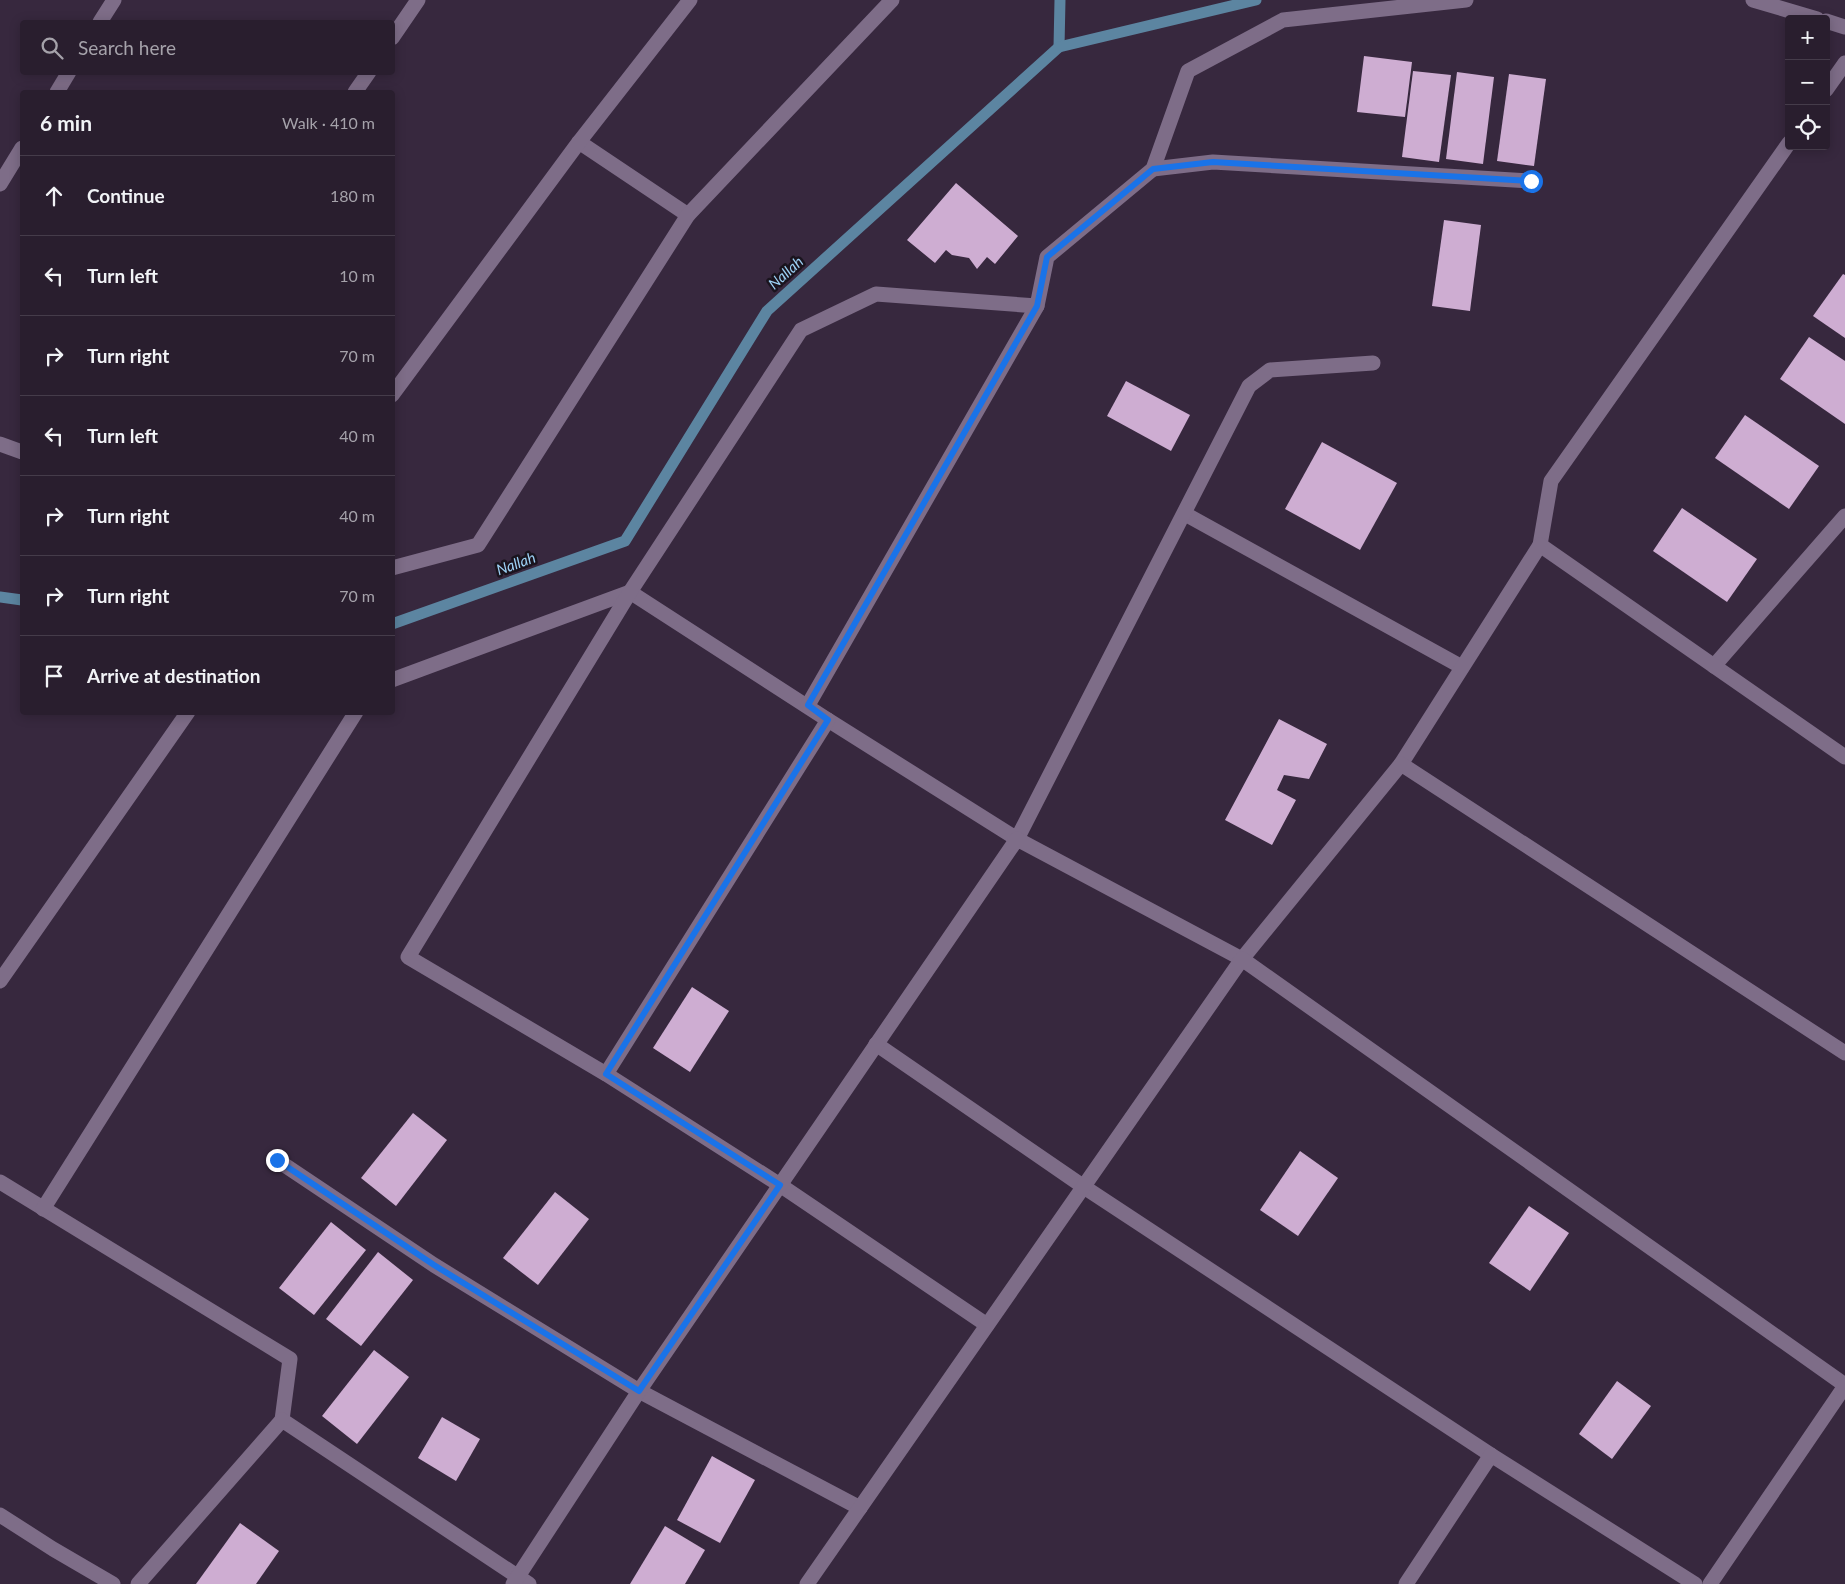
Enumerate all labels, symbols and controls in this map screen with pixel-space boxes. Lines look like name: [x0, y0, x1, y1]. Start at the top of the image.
map controls: [1785, 15, 1830, 150]
button: +: [1785, 15, 1830, 60]
search box: [20, 20, 395, 75]
icon: search: [38, 34, 66, 62]
text: Search here: [78, 36, 176, 59]
button: −: [1785, 60, 1830, 105]
button: locate: [1785, 105, 1830, 150]
text: 6 min: [40, 110, 92, 135]
text: Walk · 410 m: [282, 113, 375, 132]
route start: [1520, 170, 1543, 193]
icon: ahead: [40, 182, 68, 210]
text: Continue: [87, 184, 165, 207]
text: 180 m: [330, 186, 375, 205]
water label: Nallah: [764, 252, 806, 292]
icon: left: [40, 262, 68, 290]
text: Turn left: [87, 264, 158, 287]
text: 10 m: [339, 266, 375, 285]
icon: right: [40, 342, 68, 370]
text: Turn right: [87, 344, 169, 367]
text: 70 m: [339, 346, 375, 365]
icon: left: [40, 422, 68, 450]
text: Turn left: [87, 424, 158, 447]
text: 40 m: [339, 426, 375, 445]
icon: right: [40, 502, 68, 530]
text: Turn right: [87, 504, 169, 527]
text: 40 m: [339, 506, 375, 525]
water label: Nallah: [494, 548, 538, 578]
icon: right: [40, 582, 68, 610]
text: Turn right: [87, 584, 169, 607]
text: 70 m: [339, 586, 375, 605]
icon: arrive: [40, 662, 68, 690]
text: Arrive at destination: [87, 664, 260, 687]
route end: [266, 1149, 289, 1172]

